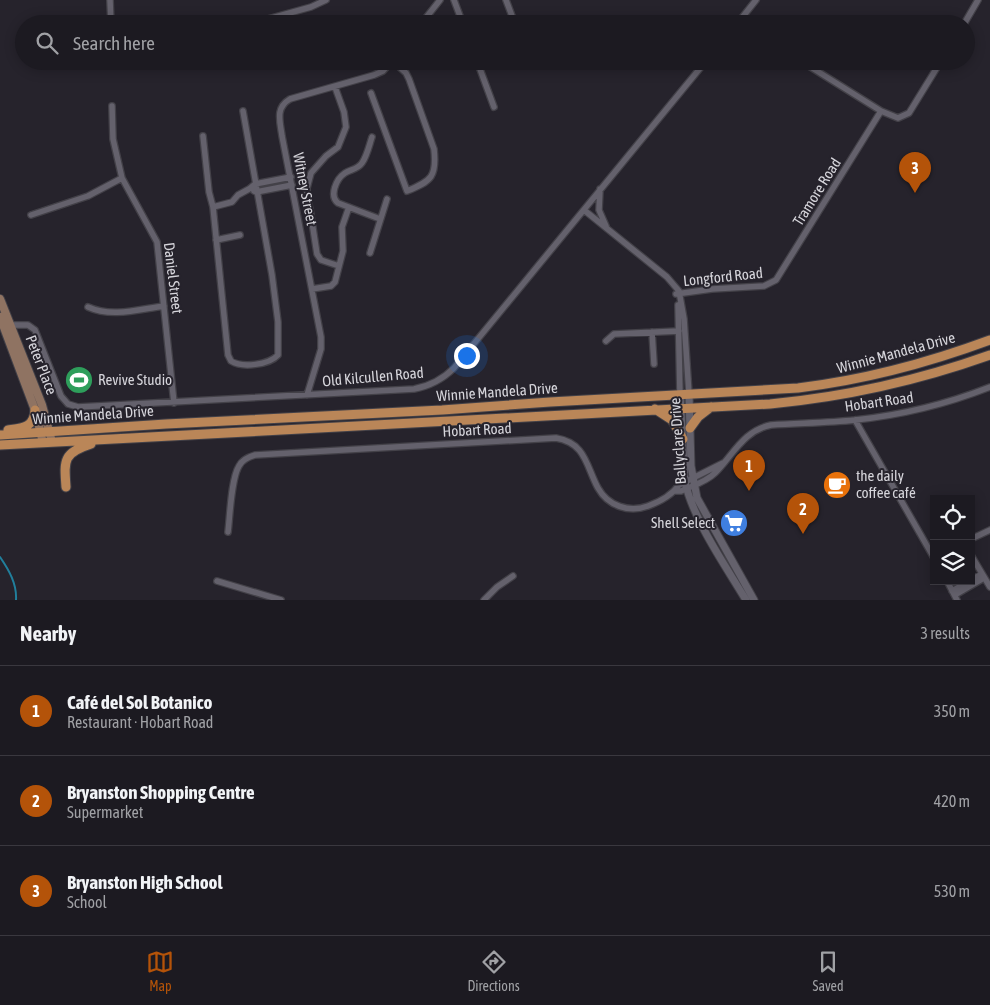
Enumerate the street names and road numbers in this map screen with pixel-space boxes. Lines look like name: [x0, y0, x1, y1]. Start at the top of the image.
street label: Witney Street: [290, 151, 321, 227]
street label: Tramore Road: [789, 155, 844, 229]
street label: Daniel Street: [161, 241, 186, 315]
street label: Longford Road: [682, 264, 764, 289]
street label: Winnie Mandela Drive: [835, 329, 957, 376]
street label: Peter Place: [22, 333, 61, 397]
street label: Old Kilcullen Road: [322, 364, 424, 389]
street label: Winnie Mandela Drive: [436, 379, 558, 404]
street label: Hobart Road: [844, 388, 914, 415]
street label: Ballyclare Drive: [666, 397, 689, 485]
street label: Winnie Mandela Drive: [32, 402, 154, 427]
street label: Hobart Road: [442, 419, 512, 440]

